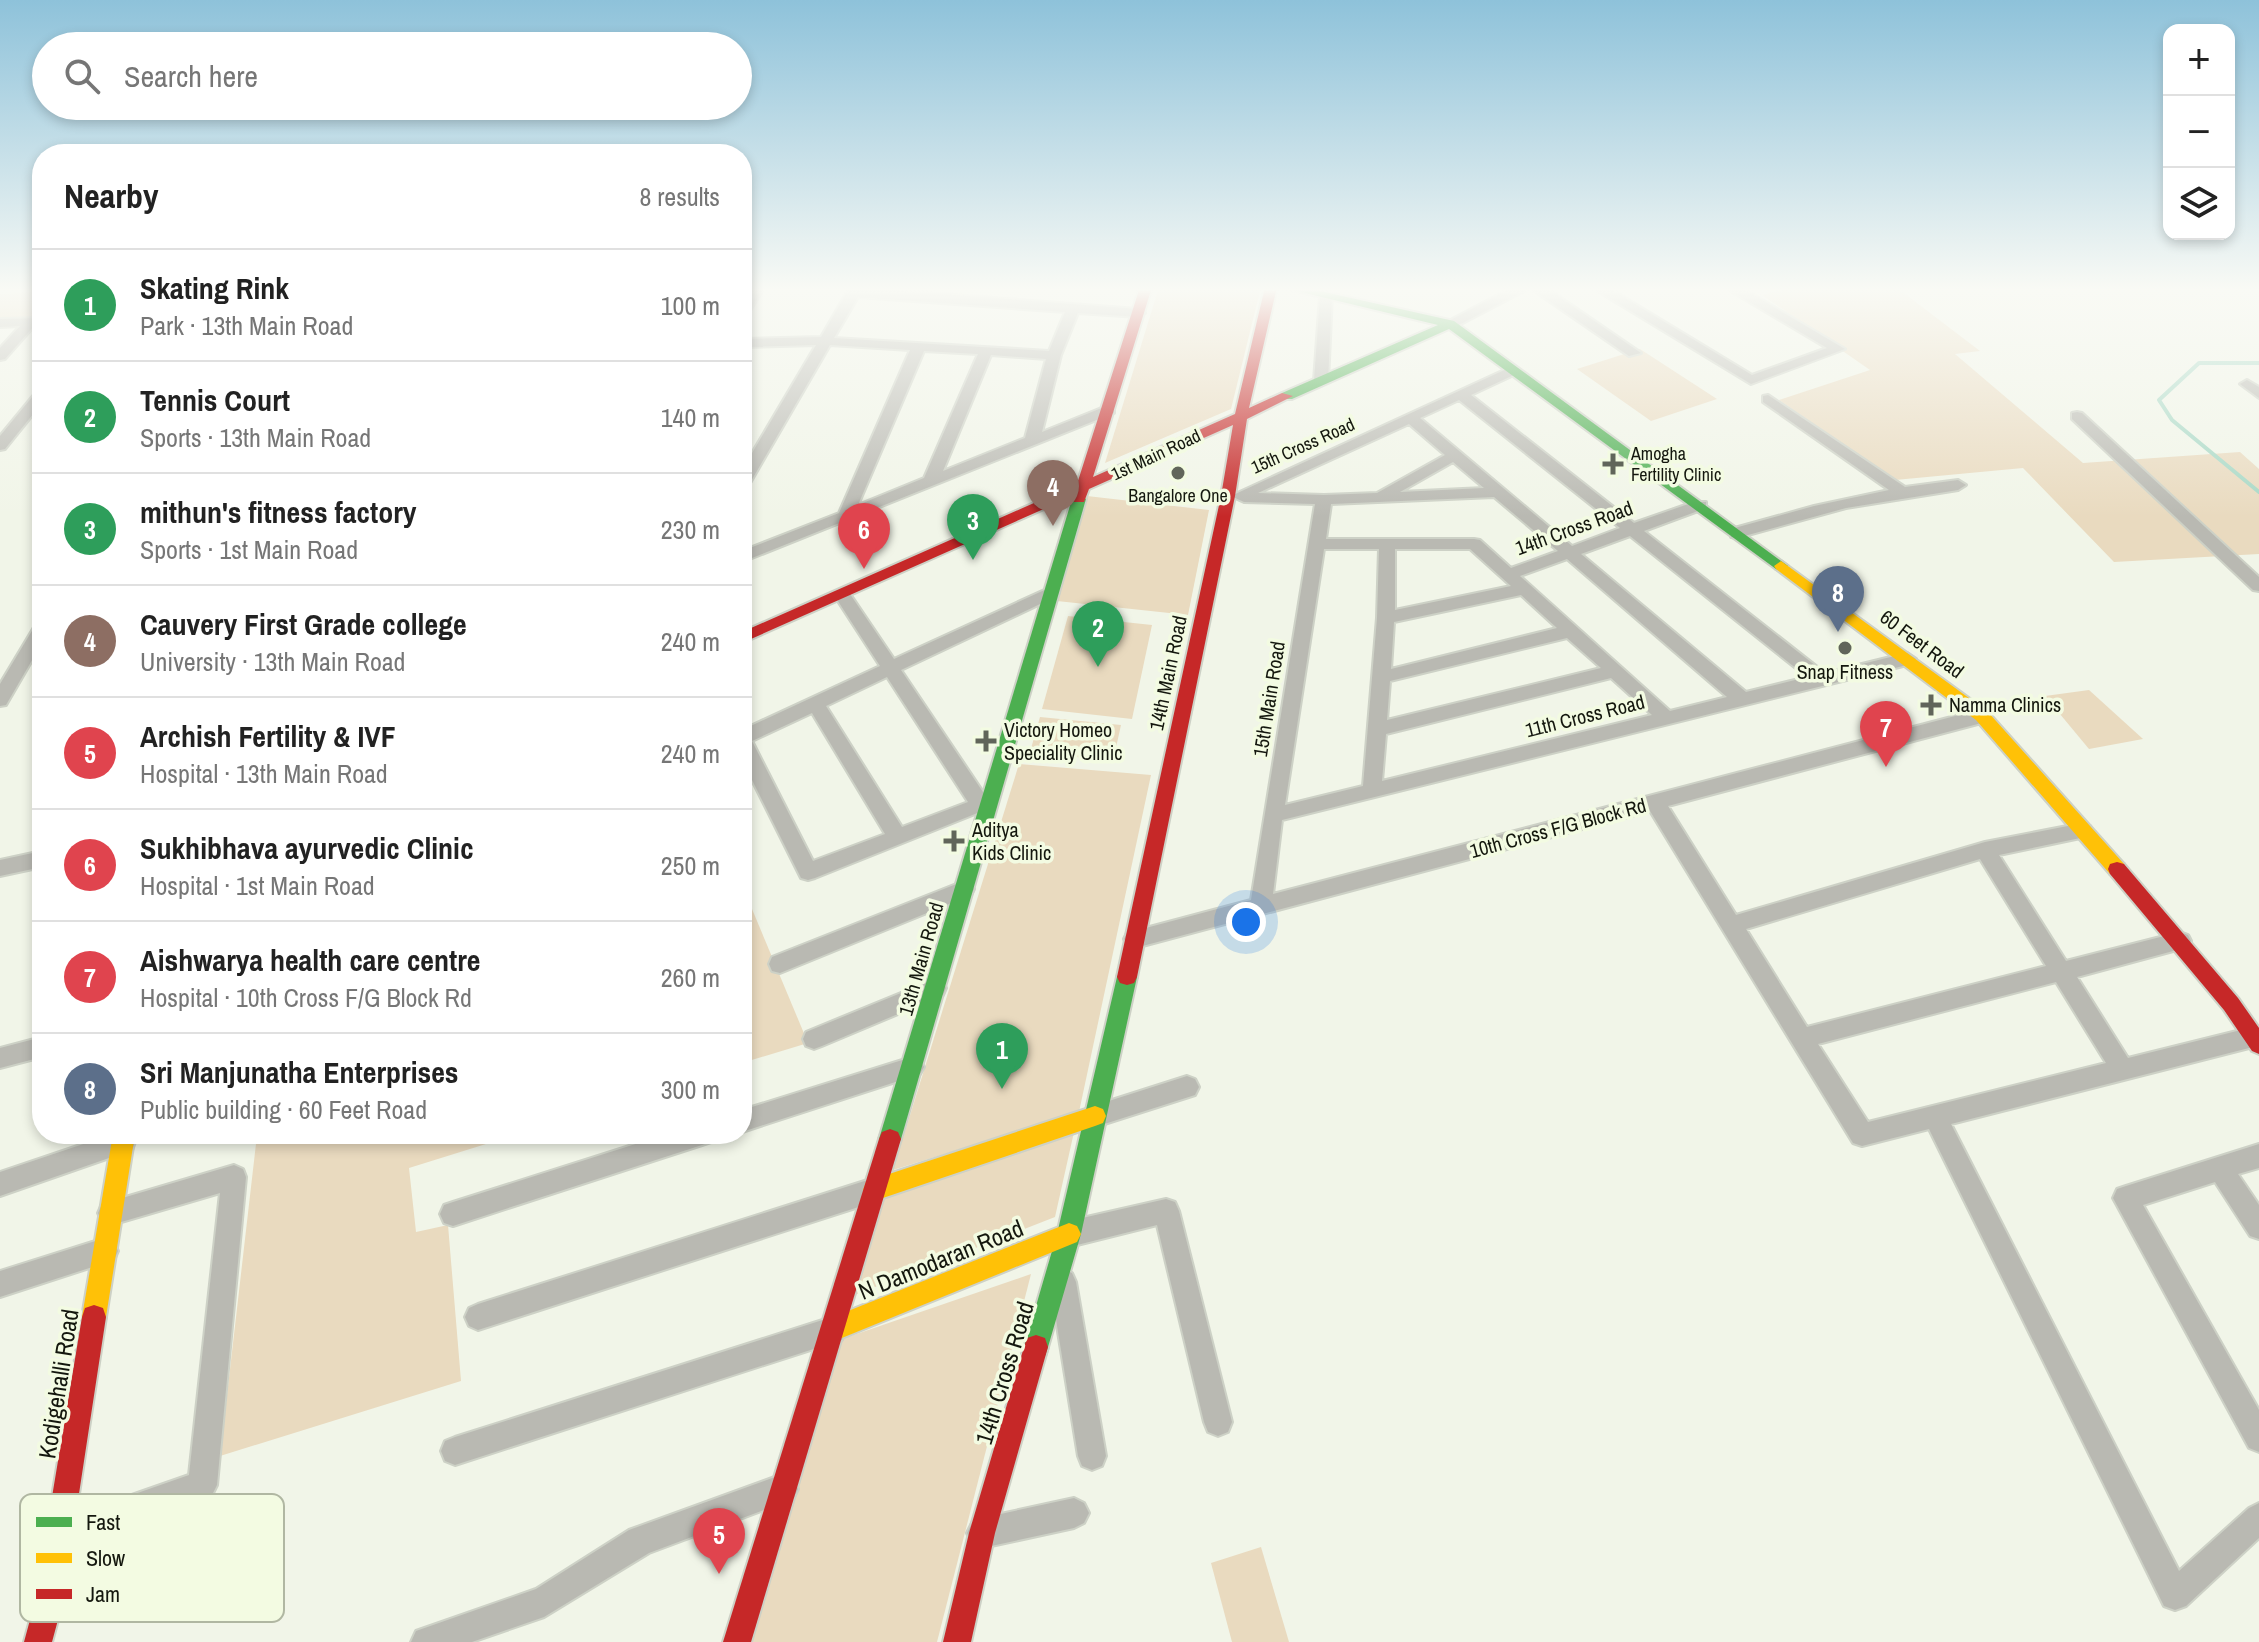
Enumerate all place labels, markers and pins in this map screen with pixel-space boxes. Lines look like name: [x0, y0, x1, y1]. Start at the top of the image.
place label: Amogha Fertility Clinic: [1630, 441, 1721, 487]
marker: Amogha Fertility Clinic: [1602, 453, 1624, 475]
pin: 4: [1027, 460, 1079, 526]
marker: Bangalore One: [1169, 464, 1187, 482]
place label: Bangalore One: [1128, 483, 1228, 508]
pin: 3: [947, 494, 999, 560]
pin: 6: [838, 503, 890, 569]
pin: 8: [1812, 566, 1864, 632]
pin: 2: [1072, 601, 1124, 667]
marker: Snap Fitness: [1836, 639, 1854, 657]
place label: Snap Fitness: [1797, 658, 1893, 685]
place label: Namma Clinics: [1949, 691, 2061, 718]
marker: Namma Clinics: [1920, 694, 1942, 716]
pin: 7: [1860, 701, 1912, 767]
place label: Victory Homeo Speciality Clinic: [1004, 716, 1123, 766]
marker: Victory Homeo Speciality Clinic: [975, 730, 997, 752]
place label: Aditya Kids Clinic: [971, 816, 1051, 866]
marker: Aditya Kids Clinic: [943, 830, 965, 852]
pin: 1: [976, 1023, 1028, 1089]
pin: 5: [693, 1508, 745, 1574]

